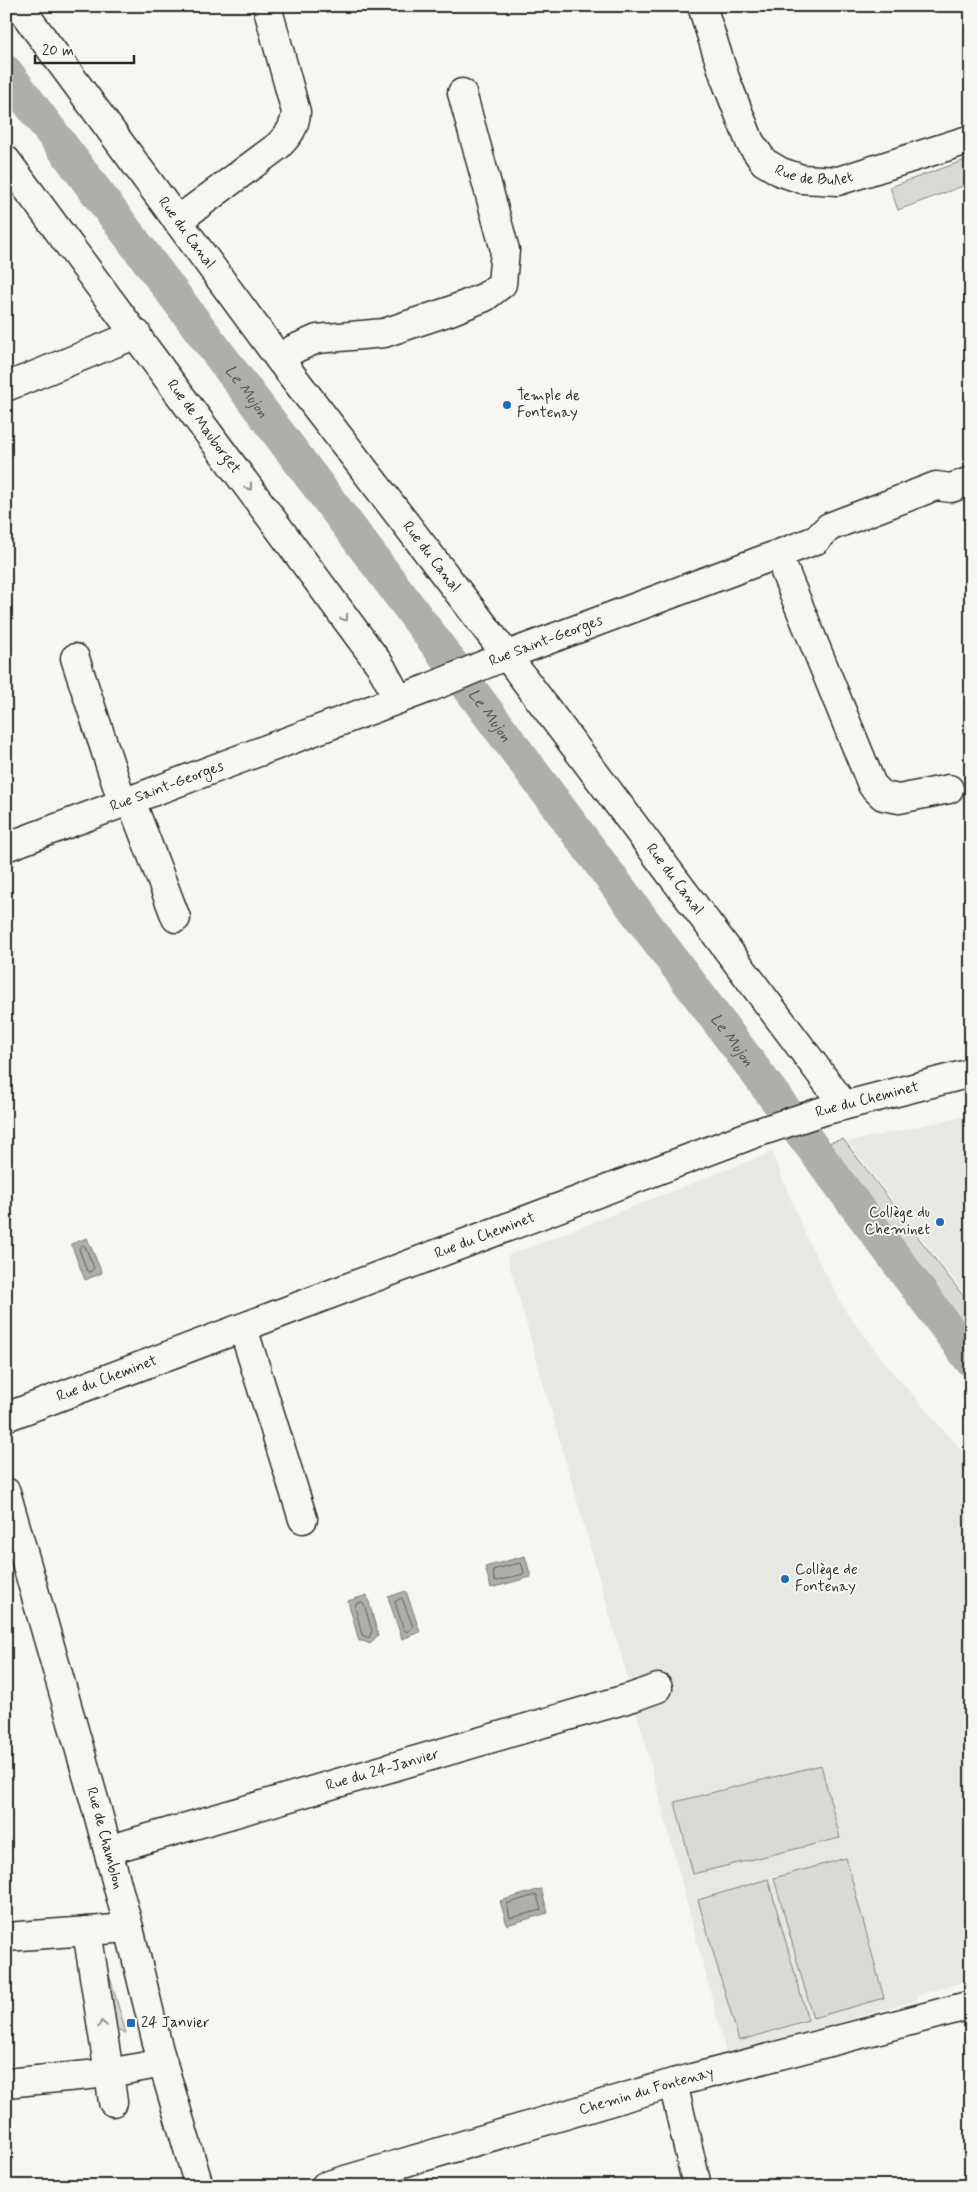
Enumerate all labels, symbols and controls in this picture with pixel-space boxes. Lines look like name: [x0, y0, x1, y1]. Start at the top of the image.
scale bar: [35, 32, 134, 64]
text: 20 m: [42, 41, 74, 61]
street label: Rue de Bullet: [770, 160, 856, 191]
street label: Rue du Canal: [153, 193, 219, 273]
water label: Le Mujon: [220, 361, 274, 422]
street label: Rue de Mauborget: [162, 376, 245, 478]
place label: Temple de Fontenay: [517, 386, 580, 423]
marker: Temple de Fontenay: [501, 399, 513, 411]
one-way arrow: [243, 481, 252, 490]
street label: Rue du Canal: [398, 517, 465, 596]
street label: Rue Saint-Georges: [486, 610, 606, 672]
one-way arrow: [339, 612, 348, 621]
water label: Le Mujon: [463, 685, 517, 746]
street label: Rue Saint-Georges: [107, 756, 227, 817]
street label: Rue du Canal: [641, 839, 708, 919]
water label: Le Mujon: [705, 1009, 759, 1071]
street label: Rue du Cheminet: [813, 1077, 921, 1123]
place label: Collège du Cheminet: [864, 1203, 930, 1240]
street label: Rue du Cheminet: [432, 1208, 538, 1264]
marker: Collège du Cheminet: [934, 1216, 946, 1228]
street label: Rue du Cheminet: [54, 1351, 160, 1407]
place label: Collège de Fontenay: [795, 1560, 858, 1597]
marker: Collège de Fontenay: [779, 1573, 791, 1585]
street label: Rue du 24-Janvier: [324, 1744, 441, 1796]
street label: Rue de Chamblon: [81, 1785, 128, 1892]
place label: 24 Janvier: [141, 2013, 210, 2033]
marker: 24 Janvier: [125, 2017, 137, 2029]
one-way arrow: [97, 2020, 107, 2029]
street label: Chemin du Fontenay: [576, 2063, 716, 2120]

